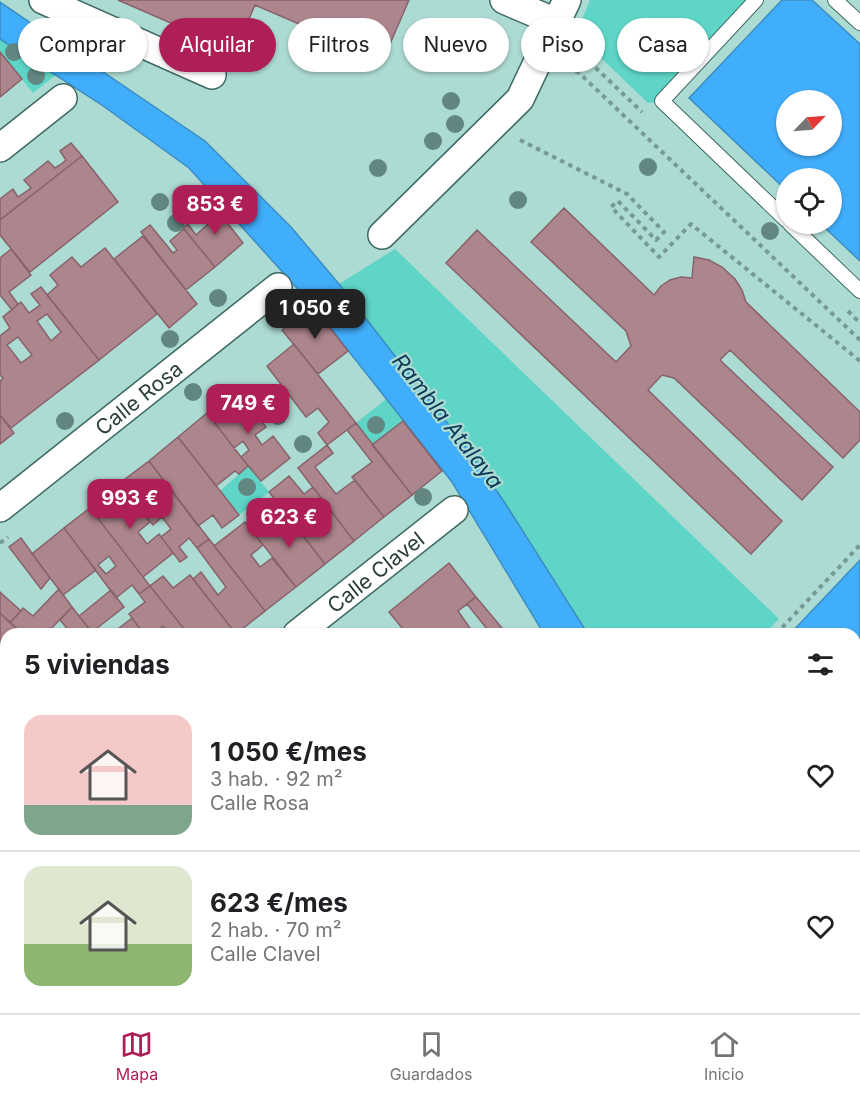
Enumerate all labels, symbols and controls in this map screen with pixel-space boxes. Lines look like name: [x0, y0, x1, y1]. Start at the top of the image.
chip: Comprar: [18, 18, 147, 72]
chip: Alquilar: [159, 18, 276, 72]
chip: Filtros: [288, 18, 391, 72]
chip: Nuevo: [403, 18, 509, 72]
chip: Piso: [521, 18, 605, 72]
chip: Casa: [617, 18, 709, 72]
north arrow: [776, 90, 842, 156]
map controls: [776, 90, 842, 234]
button: locate: [776, 168, 842, 234]
pin: 853 €: [173, 185, 257, 236]
text: 853 €: [186, 192, 244, 216]
pin: 1 050 €: [260, 289, 370, 340]
text: 1 050 €: [279, 296, 351, 320]
water label: Rambla Atalaya: [387, 348, 509, 494]
street label: Calle Rosa: [90, 356, 187, 440]
pin: 749 €: [206, 384, 290, 435]
text: 749 €: [220, 391, 276, 415]
pin: 993 €: [88, 479, 172, 530]
text: 993 €: [101, 486, 159, 510]
pin: 623 €: [247, 498, 331, 549]
text: 623 €: [261, 505, 317, 529]
street label: Calle Clavel: [322, 526, 429, 618]
icon: filters: [804, 648, 837, 681]
text: 5 viviendas: [24, 649, 170, 680]
text: 1 050 €/mes: [210, 736, 367, 767]
icon: home: [72, 739, 144, 811]
icon: heart: [804, 759, 837, 792]
text: 3 hab. · 92 m²: [210, 767, 343, 791]
text: Calle Rosa: [210, 791, 309, 815]
text: 623 €/mes: [210, 887, 348, 918]
icon: home: [72, 890, 144, 962]
icon: heart: [804, 910, 837, 943]
text: 2 hab. · 70 m²: [210, 918, 342, 942]
text: Calle Clavel: [210, 942, 321, 966]
tab: Mapa: [116, 1028, 158, 1084]
tab: Guardados: [390, 1028, 472, 1084]
tab: Inicio: [704, 1028, 744, 1084]

